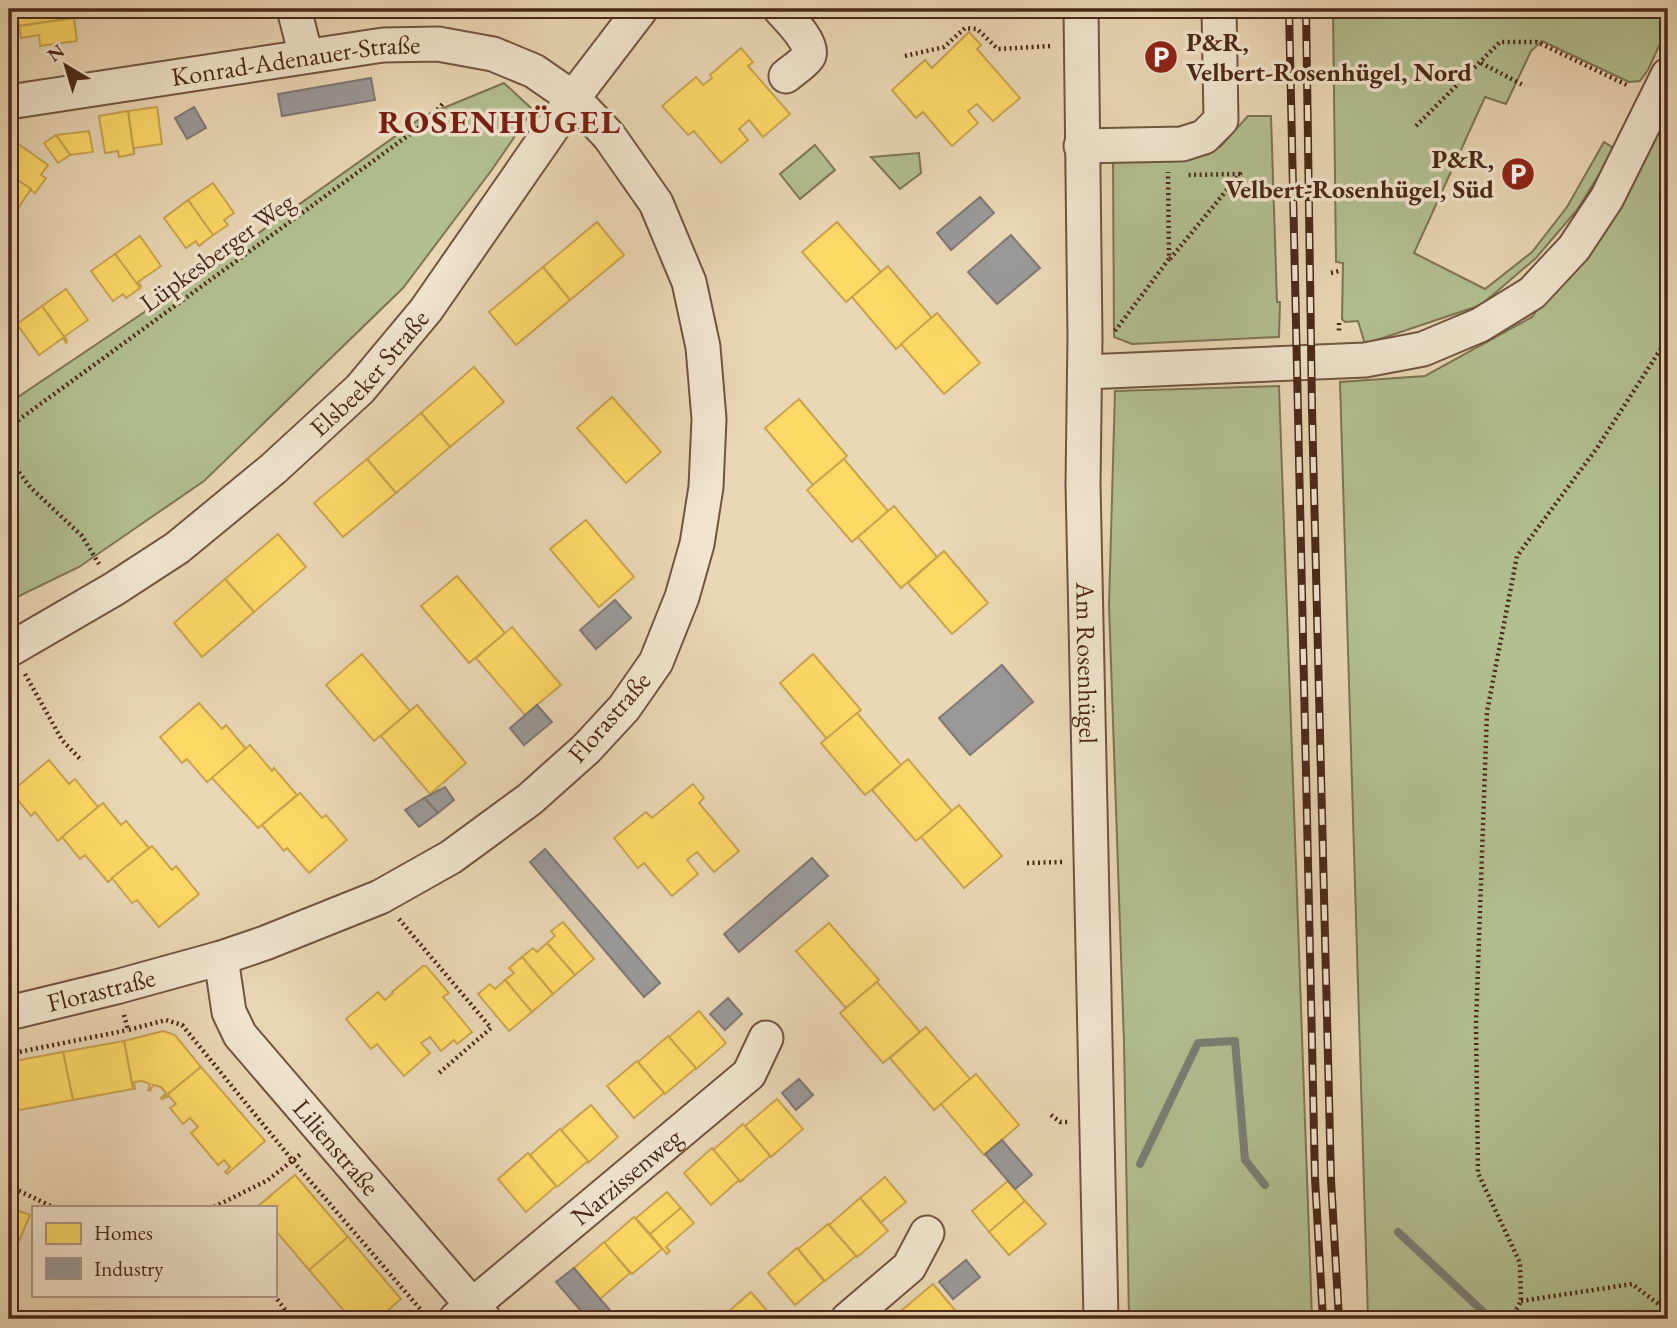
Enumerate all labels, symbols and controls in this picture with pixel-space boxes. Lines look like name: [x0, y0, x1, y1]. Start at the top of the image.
place label: P&R, Velbert-Rosenhügel, Nord: [1186, 25, 1472, 89]
street label: Konrad-Adenauer-Straße: [169, 27, 421, 94]
north arrow: [32, 32, 102, 102]
text: N: [42, 38, 70, 68]
parking icon: P&R, Velbert-Rosenhügel, Nord: [1142, 38, 1180, 76]
district label: ROSENHÜGEL: [378, 100, 622, 143]
place label: P&R, Velbert-Rosenhügel, Süd: [1225, 142, 1495, 206]
parking icon: P&R, Velbert-Rosenhügel, Süd: [1499, 155, 1537, 193]
street label: Lüpkesberger Weg: [133, 184, 302, 320]
street label: Elsbeeker Straße: [302, 302, 436, 444]
street label: Am Rosenhügel: [1068, 581, 1106, 744]
street label: Florastraße: [560, 664, 658, 770]
street label: Florastraße: [43, 960, 159, 1020]
street label: Lilienstraße: [285, 1092, 387, 1203]
street label: Narzissenweg: [564, 1120, 689, 1233]
legend: [32, 1206, 276, 1296]
text: Homes: [94, 1219, 153, 1246]
text: Industry: [94, 1255, 164, 1282]

